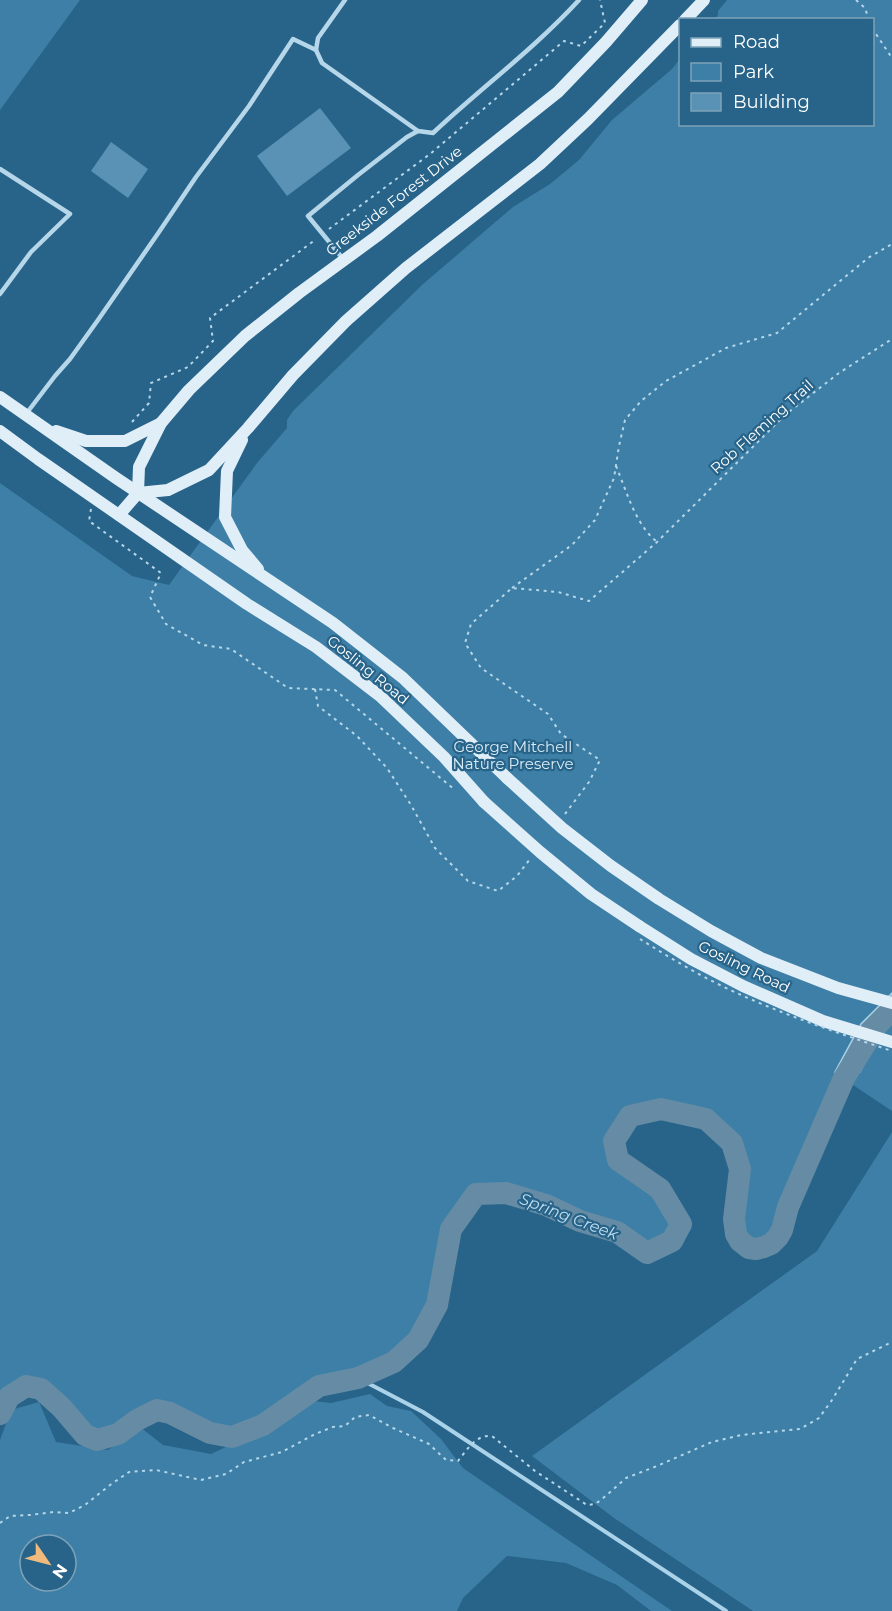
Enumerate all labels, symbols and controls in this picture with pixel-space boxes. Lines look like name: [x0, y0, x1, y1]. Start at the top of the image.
legend: [679, 18, 874, 126]
text: Road: [733, 31, 780, 53]
text: Park: [733, 61, 774, 83]
text: Building: [733, 91, 810, 113]
street label: Creekside Forest Drive: [322, 141, 466, 260]
street label: Rob Fleming Trail: [706, 375, 817, 478]
street label: Gosling Road: [323, 631, 413, 708]
park label: George Mitchell Nature Preserve: [453, 737, 573, 773]
street label: Gosling Road: [695, 936, 793, 997]
water label: Spring Creek: [517, 1189, 622, 1244]
north arrow: [18, 1533, 78, 1593]
text: N: [48, 1561, 71, 1582]

